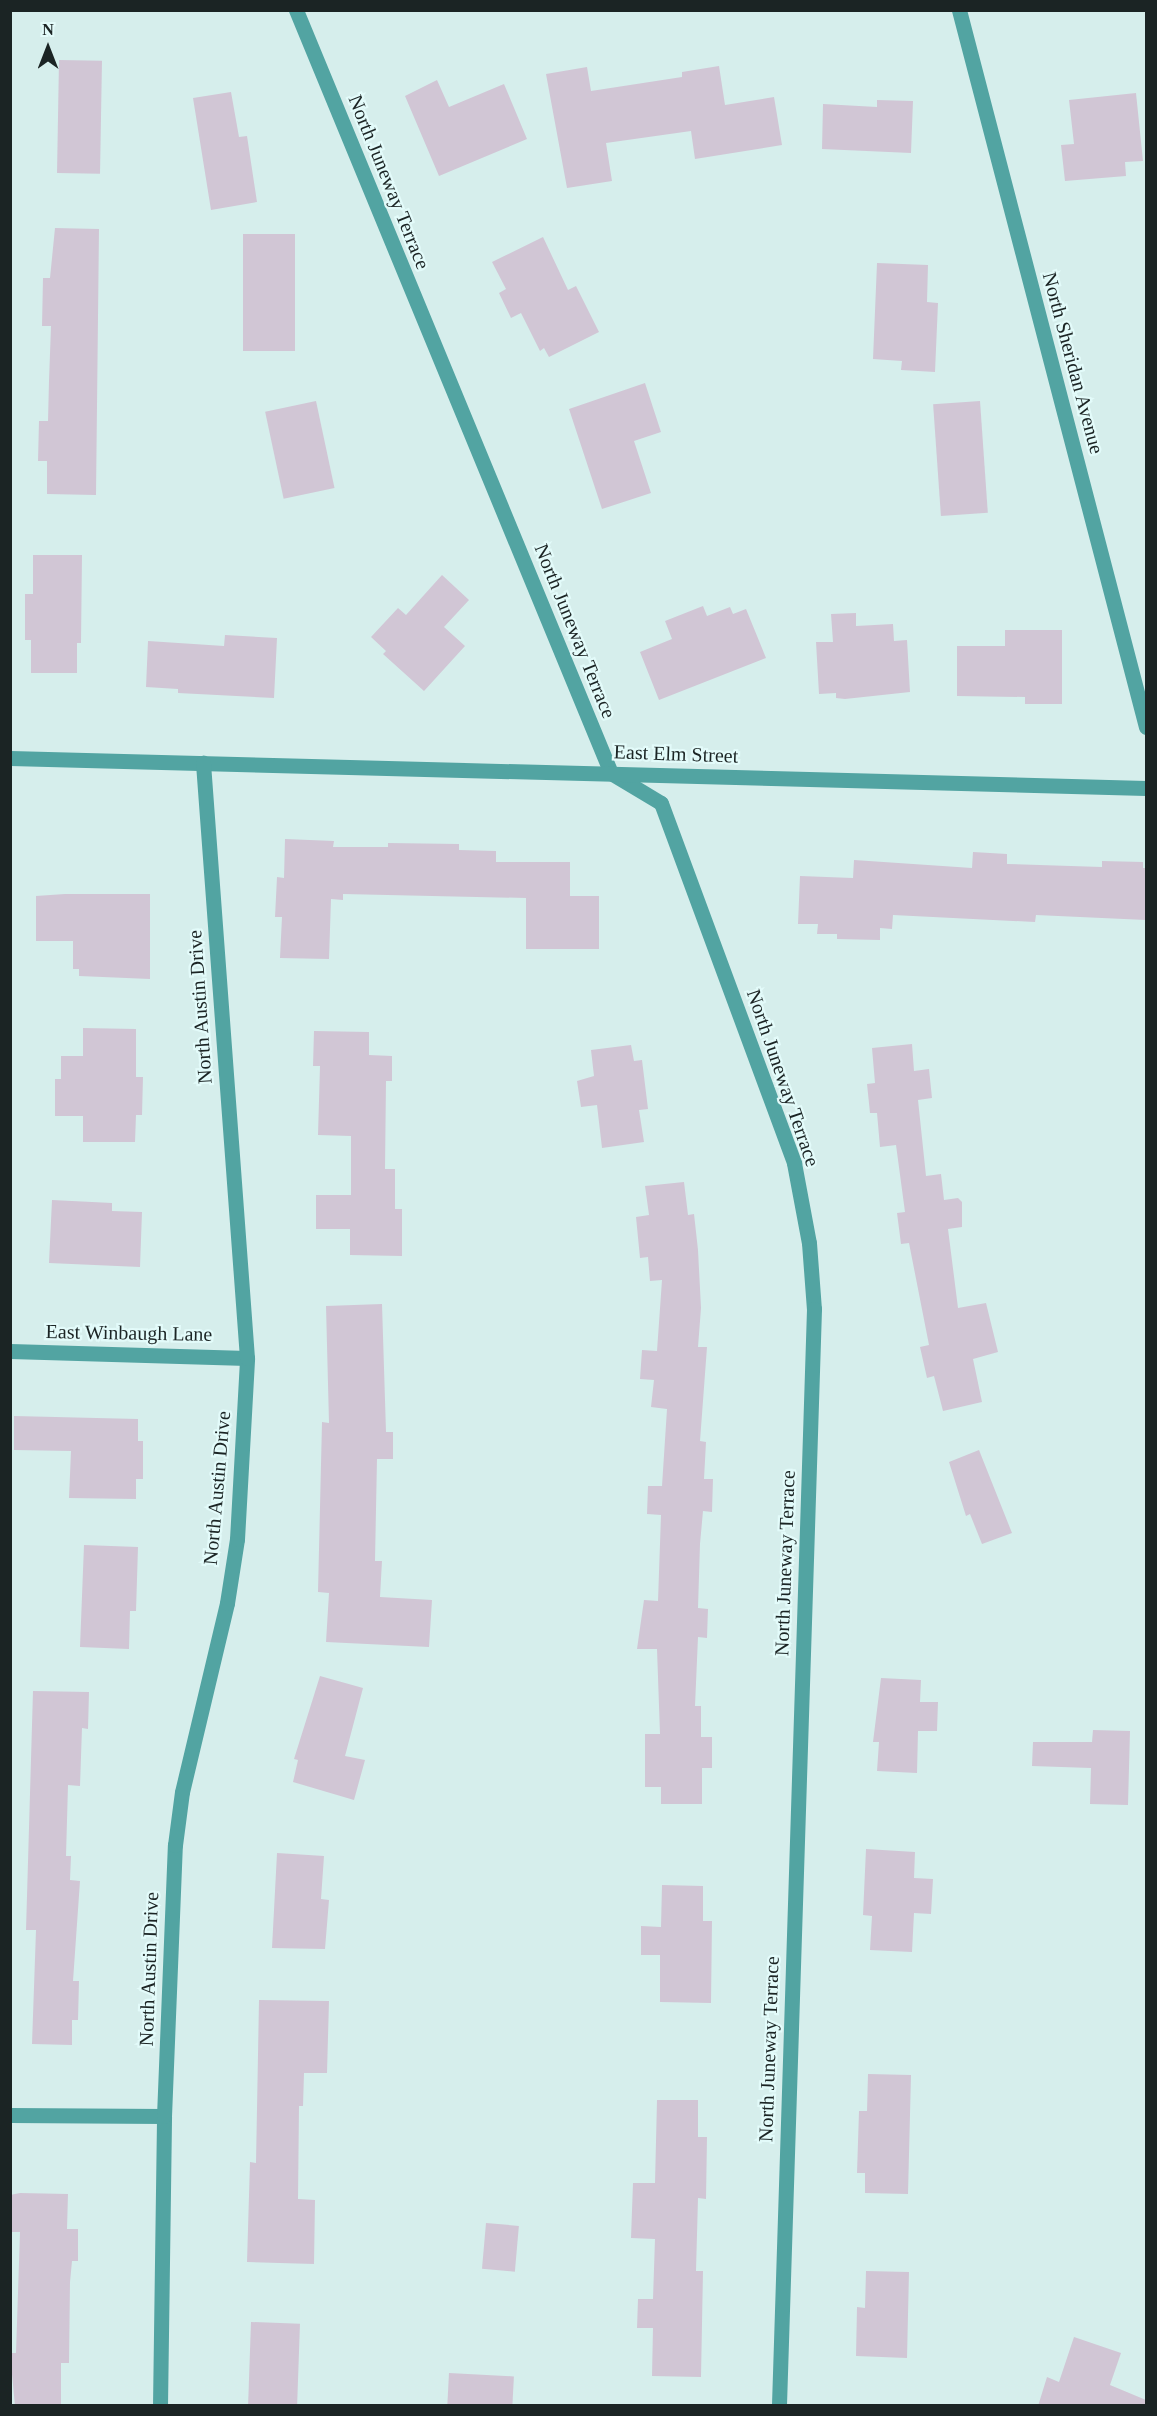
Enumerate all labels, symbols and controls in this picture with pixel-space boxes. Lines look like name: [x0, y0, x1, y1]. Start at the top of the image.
north arrow: [18, 18, 78, 78]
text: N: [42, 21, 54, 38]
street label: North Juneway Terrace: [343, 91, 435, 273]
street label: North Sheridan Avenue: [1037, 269, 1109, 457]
street label: North Juneway Terrace: [529, 540, 621, 722]
street label: East Elm Street: [613, 740, 739, 768]
street label: North Austin Drive: [183, 929, 217, 1085]
street label: North Juneway Terrace: [741, 986, 825, 1170]
street label: East Winbaugh Lane: [45, 1320, 213, 1346]
street label: North Austin Drive: [198, 1409, 236, 1567]
street label: North Juneway Terrace: [770, 1469, 800, 1657]
street label: North Austin Drive: [134, 1891, 164, 2047]
street label: North Juneway Terrace: [754, 1955, 784, 2143]

